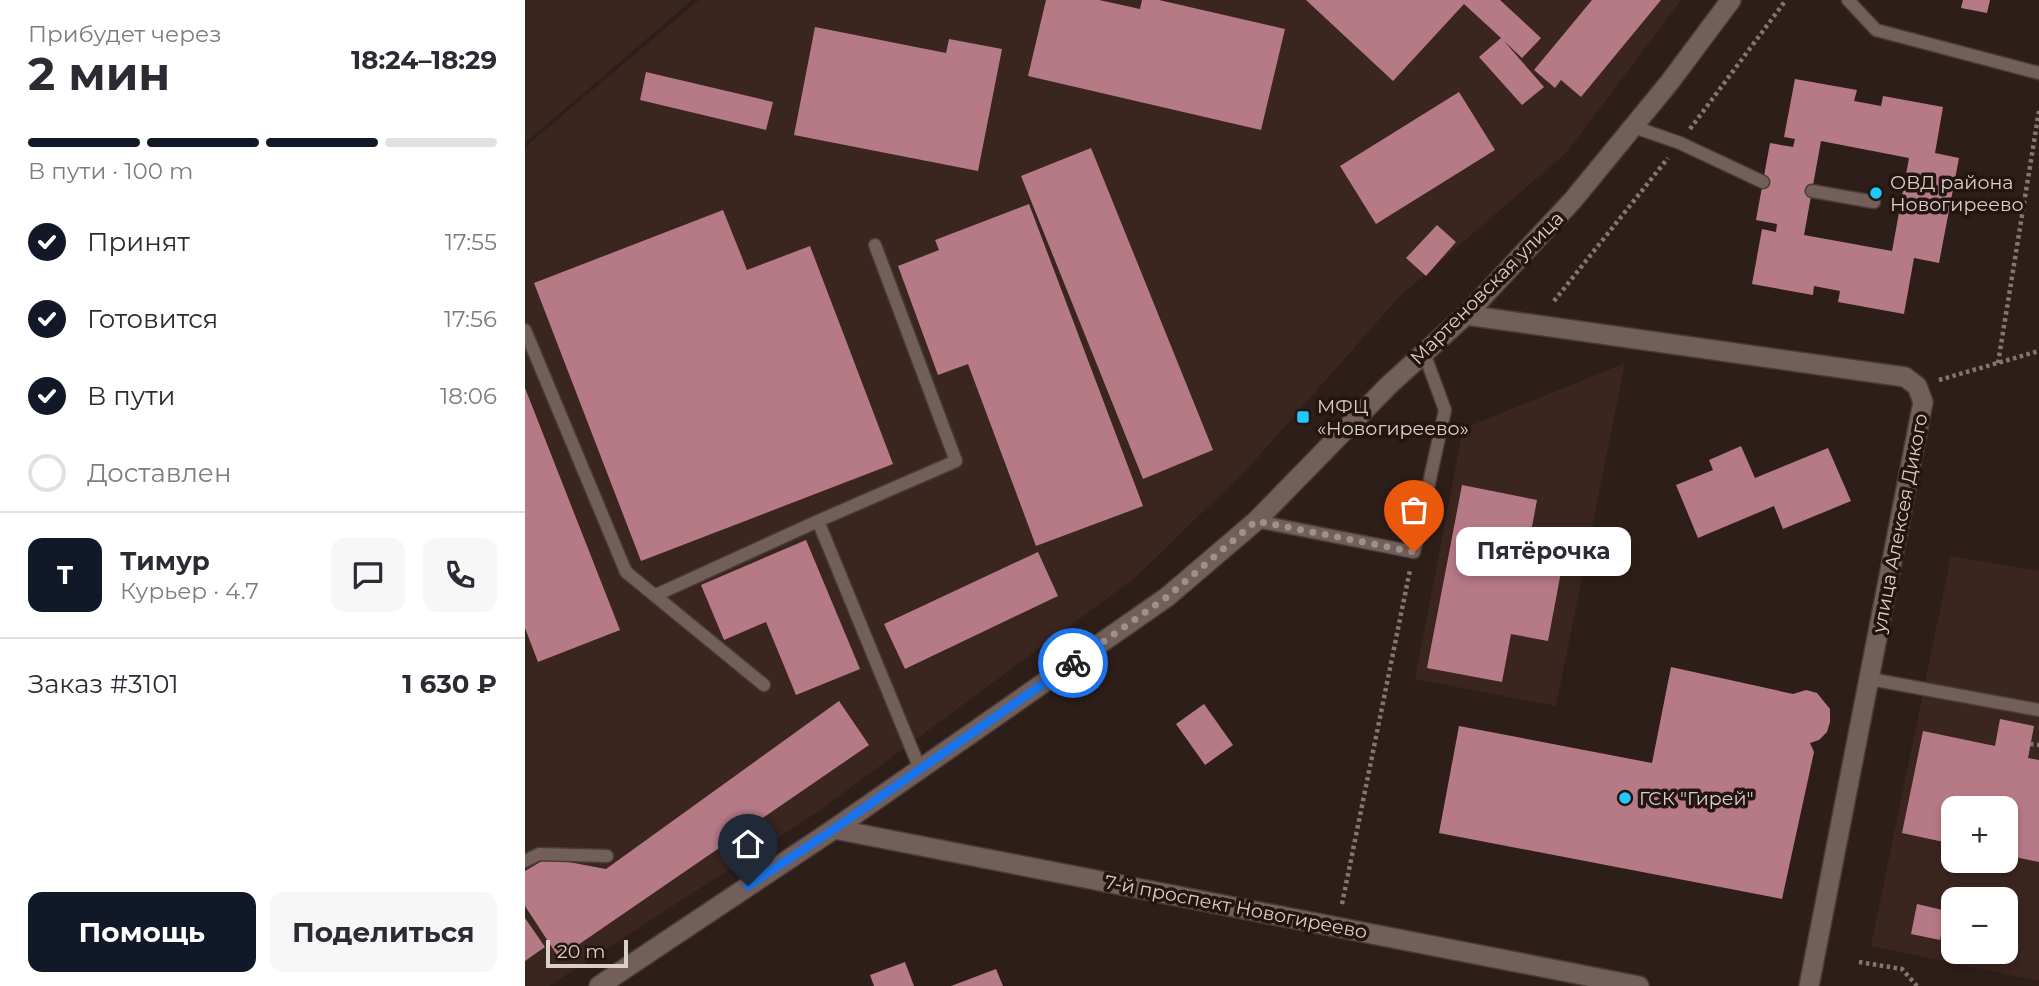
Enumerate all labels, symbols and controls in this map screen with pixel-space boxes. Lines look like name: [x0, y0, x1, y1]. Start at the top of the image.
text: Прибудет через: [28, 20, 222, 48]
text: 18:24–18:29: [351, 44, 497, 76]
text: 2 мин: [28, 45, 170, 102]
text: В пути · 100 m: [28, 157, 193, 185]
place label: ОВД района Новогиреево: [1890, 171, 2024, 216]
marker: ОВД района Новогиреево: [1868, 185, 1884, 201]
street label: Мартеновская улица: [1406, 207, 1568, 369]
icon: check: [28, 223, 66, 261]
text: Принят: [87, 226, 190, 258]
text: 17:55: [445, 228, 497, 256]
icon: check: [28, 300, 66, 338]
text: Готовится: [87, 303, 218, 335]
text: 17:56: [444, 305, 497, 333]
icon: check: [28, 377, 66, 415]
text: В пути: [87, 380, 176, 412]
text: 18:06: [440, 382, 497, 410]
place label: МФЦ «Новогиреево»: [1317, 395, 1469, 440]
marker: МФЦ «Новогиреево»: [1295, 409, 1311, 425]
street label: улица Алексея Дикого: [1867, 411, 1933, 636]
text: Доставлен: [87, 457, 232, 489]
pin: [1384, 480, 1444, 552]
icon: bag: [1395, 491, 1433, 529]
callout: Пятёрочка: [1456, 528, 1631, 576]
text: Пятёрочка: [1477, 537, 1610, 565]
button: chat: [331, 538, 405, 612]
button: phone: [423, 538, 497, 612]
text: Тимур: [120, 545, 210, 577]
text: Т: [57, 559, 73, 591]
text: Курьер · 4.7: [120, 577, 259, 605]
courier: [1038, 628, 1108, 698]
icon: bike: [1054, 644, 1092, 682]
text: Заказ #3101: [28, 668, 179, 700]
text: 1 630 ₽: [402, 668, 497, 700]
place label: ГСК "Гирей": [1639, 787, 1754, 810]
marker: ГСК "Гирей": [1617, 790, 1633, 806]
map controls: [1941, 796, 2018, 964]
button: +: [1941, 796, 2018, 873]
pin: [718, 814, 778, 886]
icon: home: [729, 825, 767, 863]
street label: 7-й проспект Новогиреево: [1103, 870, 1369, 944]
button: −: [1941, 887, 2018, 964]
button: Помощь: [28, 892, 256, 972]
button: Поделиться: [270, 892, 497, 972]
scale bar: [546, 937, 628, 969]
text: 20 m: [557, 940, 605, 963]

